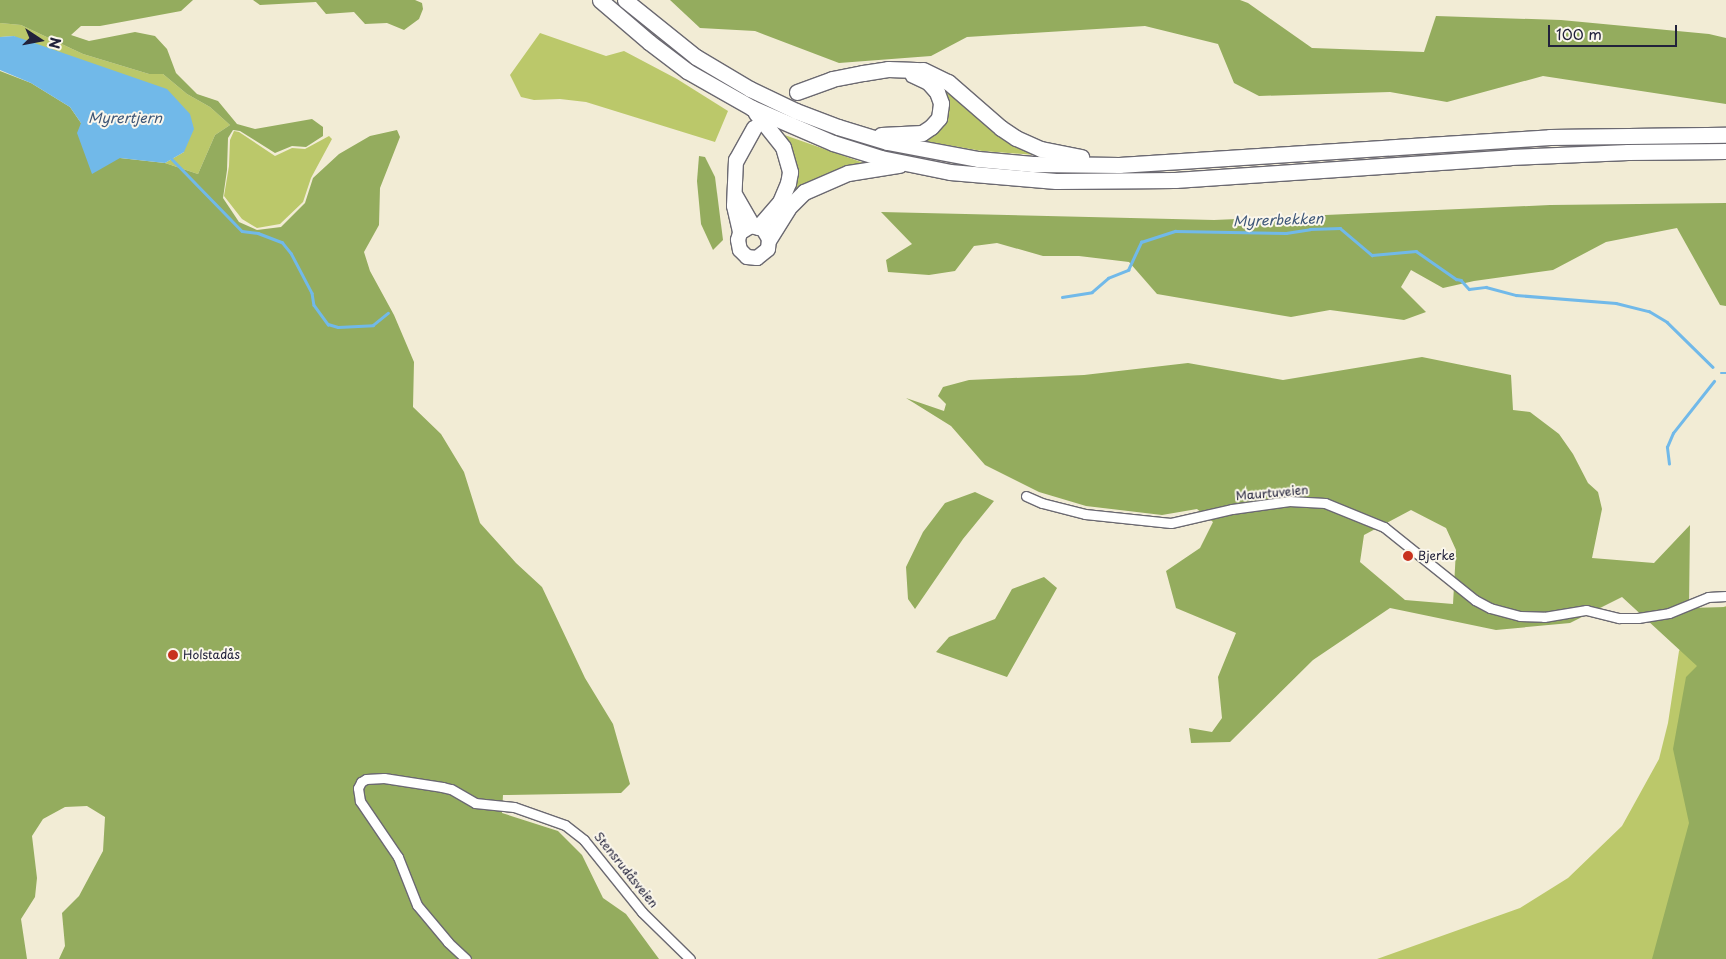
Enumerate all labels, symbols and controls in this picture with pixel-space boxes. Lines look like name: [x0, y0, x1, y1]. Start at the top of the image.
north arrow: [15, 15, 65, 65]
scale bar: [1551, 15, 1680, 47]
text: 100 m: [1556, 22, 1602, 45]
text: N: [44, 36, 67, 50]
water label: Myrertjern: [88, 110, 162, 126]
water label: Myrerbekken: [1232, 210, 1324, 230]
street label: Maurtuveien: [1235, 483, 1309, 503]
place label: Bjerke: [1418, 549, 1455, 563]
marker: Bjerke: [1402, 550, 1414, 562]
place label: Holstadås: [183, 648, 240, 662]
marker: Holstadås: [167, 649, 179, 661]
street label: Stensrudåsveien: [591, 829, 661, 911]

